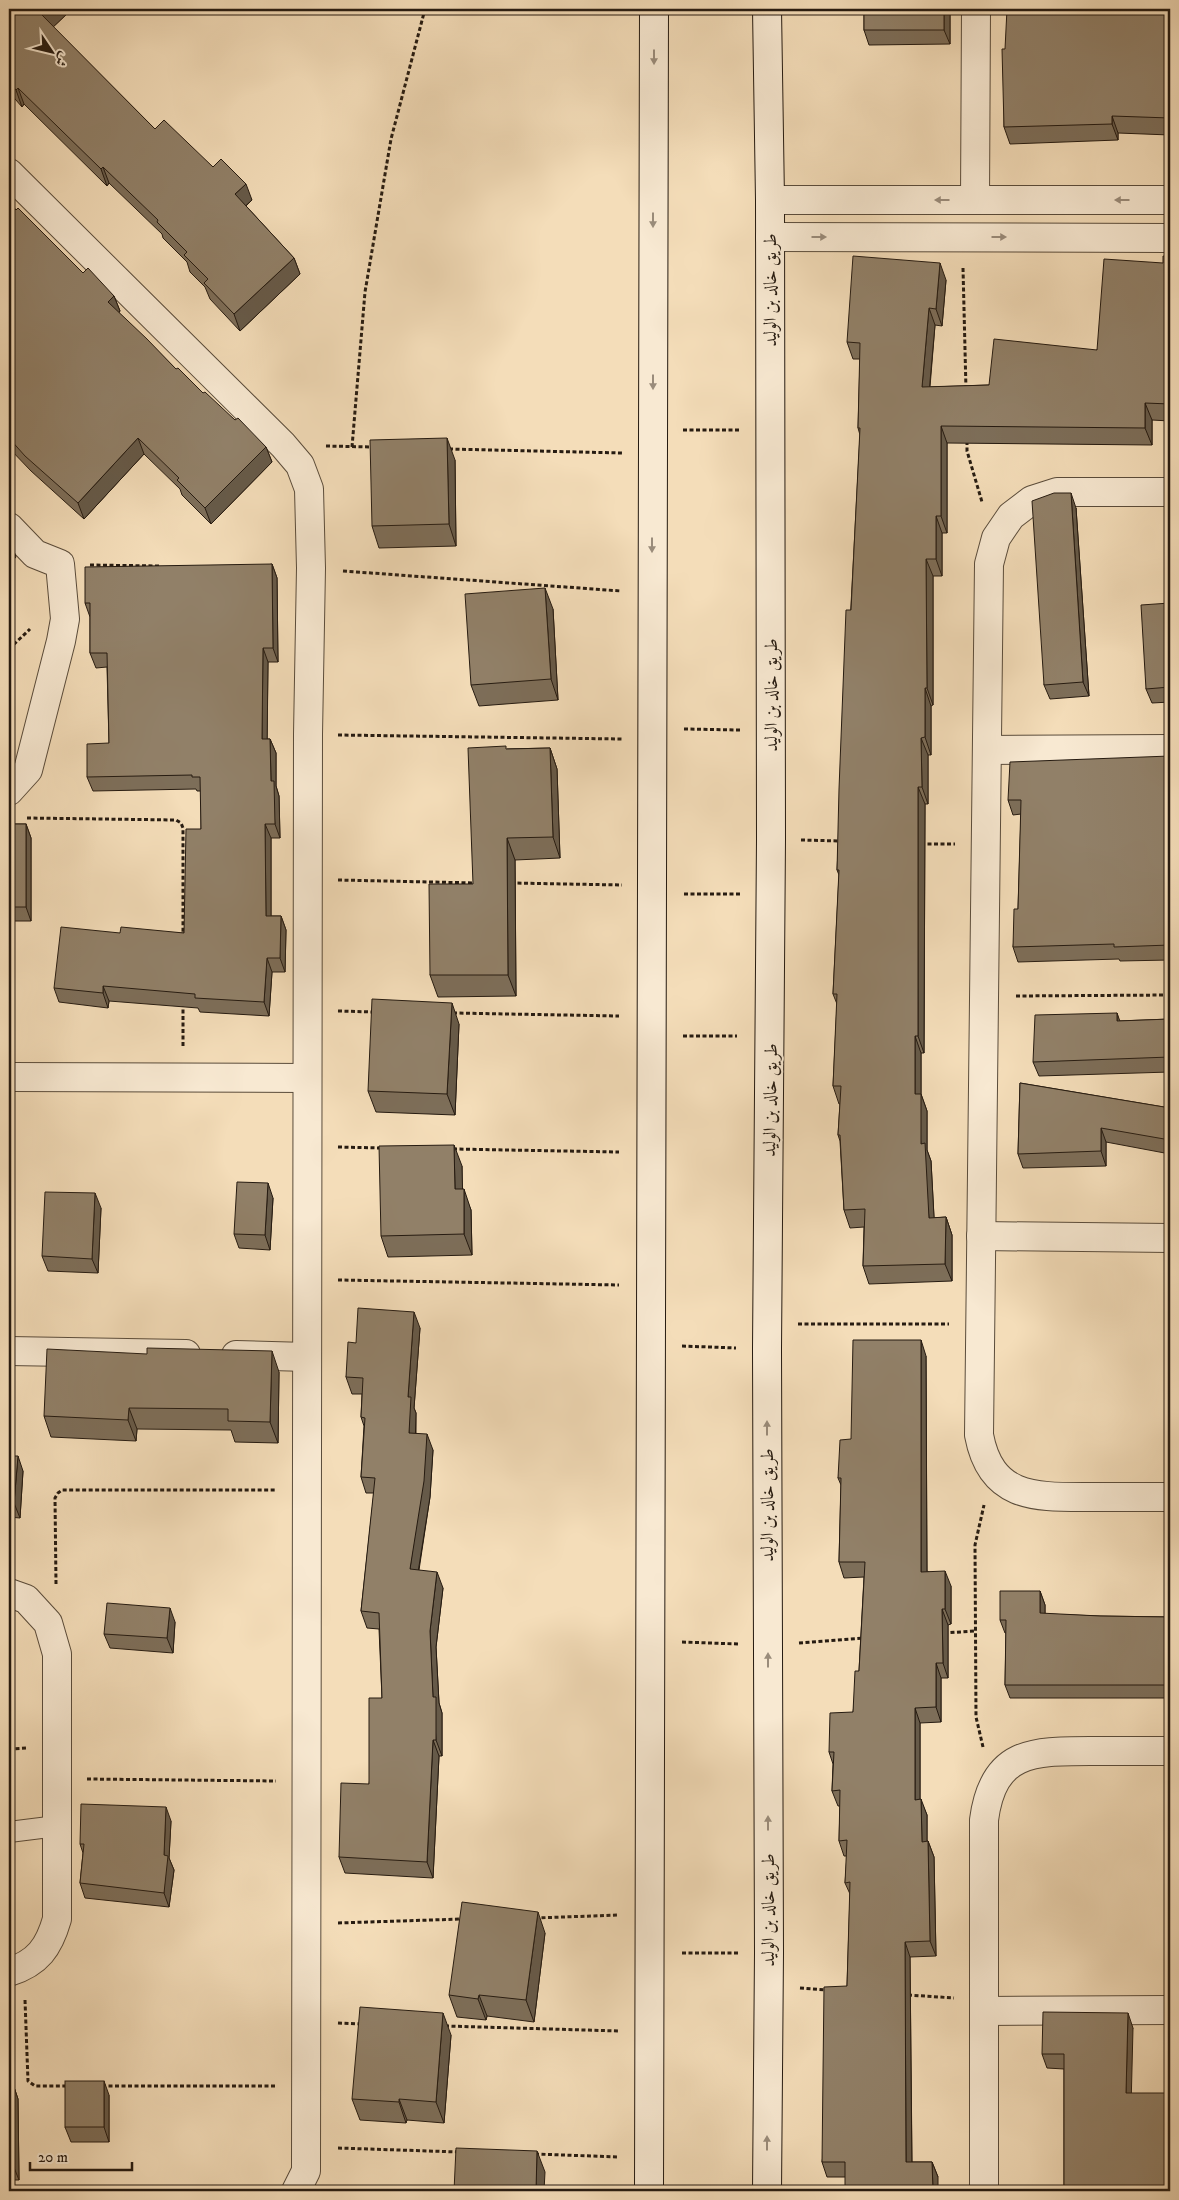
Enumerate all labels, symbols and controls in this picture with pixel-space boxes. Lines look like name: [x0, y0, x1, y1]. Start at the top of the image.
north arrow: [28, 28, 78, 78]
text: ش: [50, 48, 73, 70]
one-way arrow: [650, 50, 658, 66]
one-way arrow: [933, 196, 949, 204]
one-way arrow: [1113, 196, 1129, 204]
one-way arrow: [649, 212, 657, 228]
street label: طريق خالد بن الوليد: [760, 233, 782, 347]
one-way arrow: [811, 233, 827, 241]
one-way arrow: [991, 233, 1007, 241]
one-way arrow: [649, 375, 657, 391]
one-way arrow: [648, 537, 656, 553]
street label: طريق خالد بن الوليد: [761, 638, 783, 752]
street label: طريق خالد بن الوليد: [759, 1043, 783, 1157]
one-way arrow: [763, 1419, 771, 1435]
street label: طريق خالد بن الوليد: [757, 1448, 779, 1562]
one-way arrow: [764, 1652, 772, 1668]
one-way arrow: [764, 1814, 772, 1830]
street label: طريق خالد بن الوليد: [758, 1853, 780, 1967]
one-way arrow: [763, 2134, 771, 2150]
scale bar: [30, 2140, 132, 2172]
text: 20 m: [38, 2148, 68, 2167]

